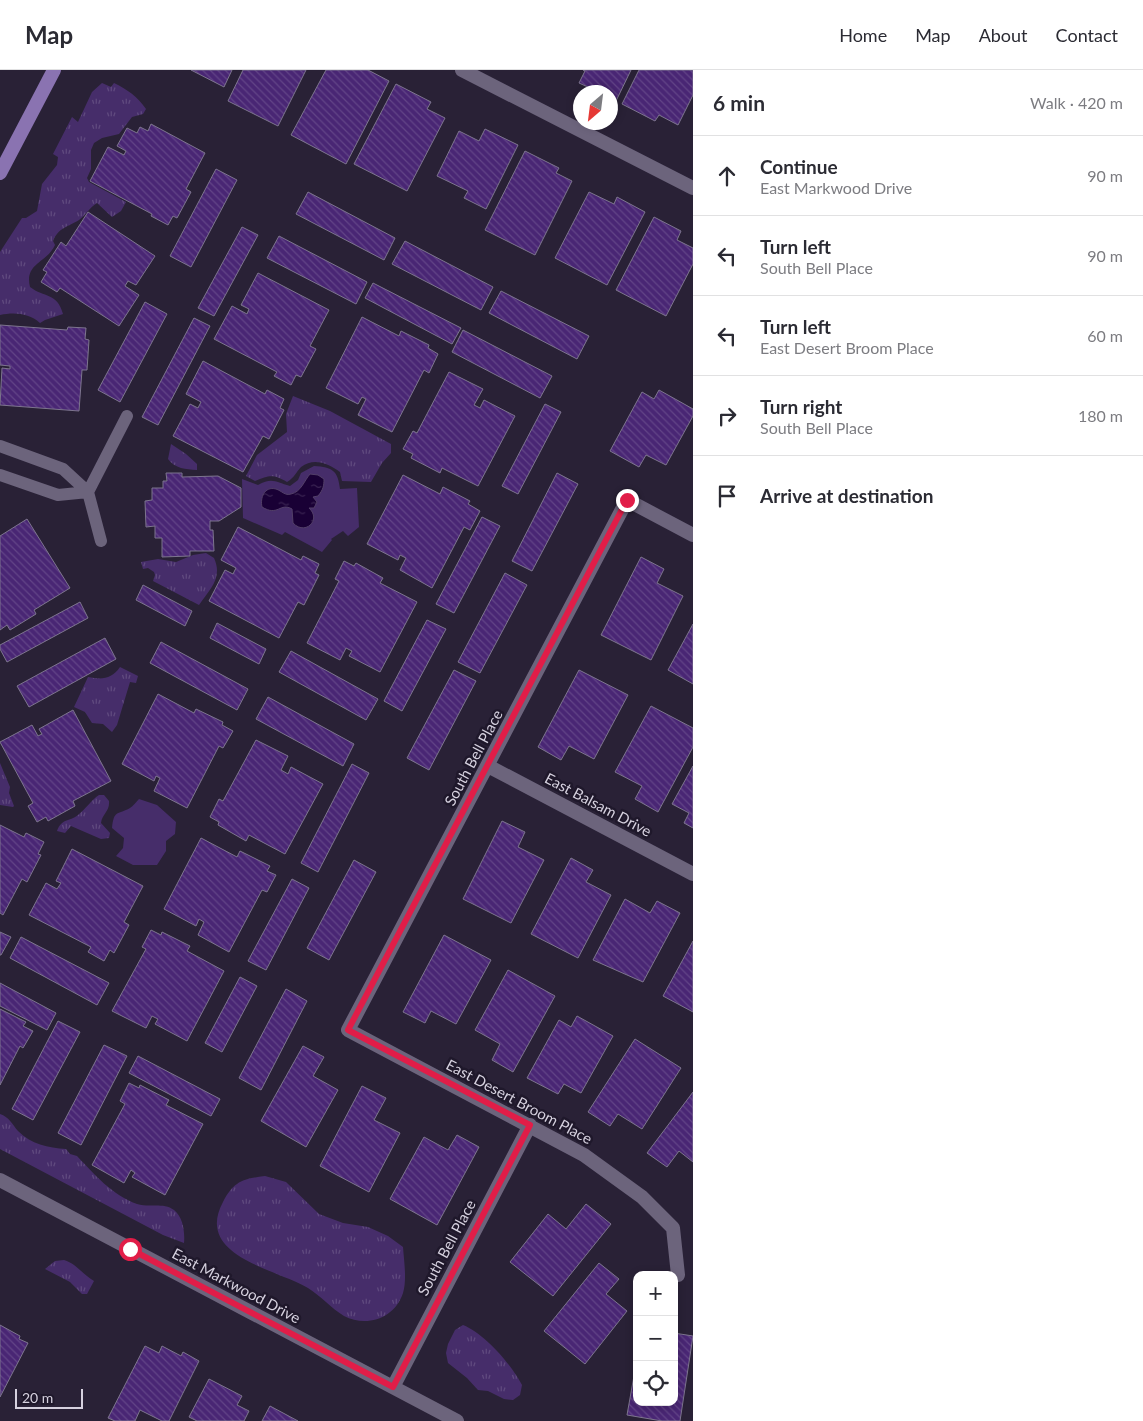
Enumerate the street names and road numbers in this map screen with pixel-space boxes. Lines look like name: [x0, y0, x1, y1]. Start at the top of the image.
street label: South Bell Place: [440, 706, 506, 809]
street label: East Balsam Drive: [542, 768, 655, 840]
street label: East Desert Broom Place: [443, 1055, 596, 1147]
street label: South Bell Place: [413, 1196, 479, 1299]
street label: East Markwood Drive: [169, 1244, 304, 1327]

